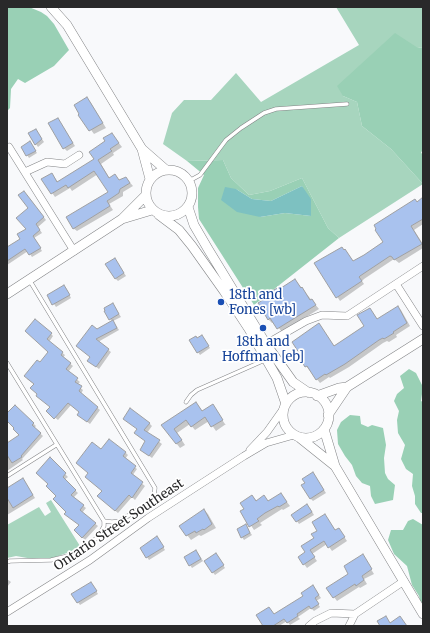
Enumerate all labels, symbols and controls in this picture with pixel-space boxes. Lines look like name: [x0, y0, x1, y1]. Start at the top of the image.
place label: 18th and Fones [wb]: [229, 287, 296, 318]
marker: 18th and Fones [wb]: [216, 297, 226, 307]
marker: 18th and Hoffman [eb]: [258, 323, 268, 333]
place label: 18th and Hoffman [eb]: [222, 334, 304, 365]
street label: Ontario Street Southeast: [51, 476, 187, 574]

